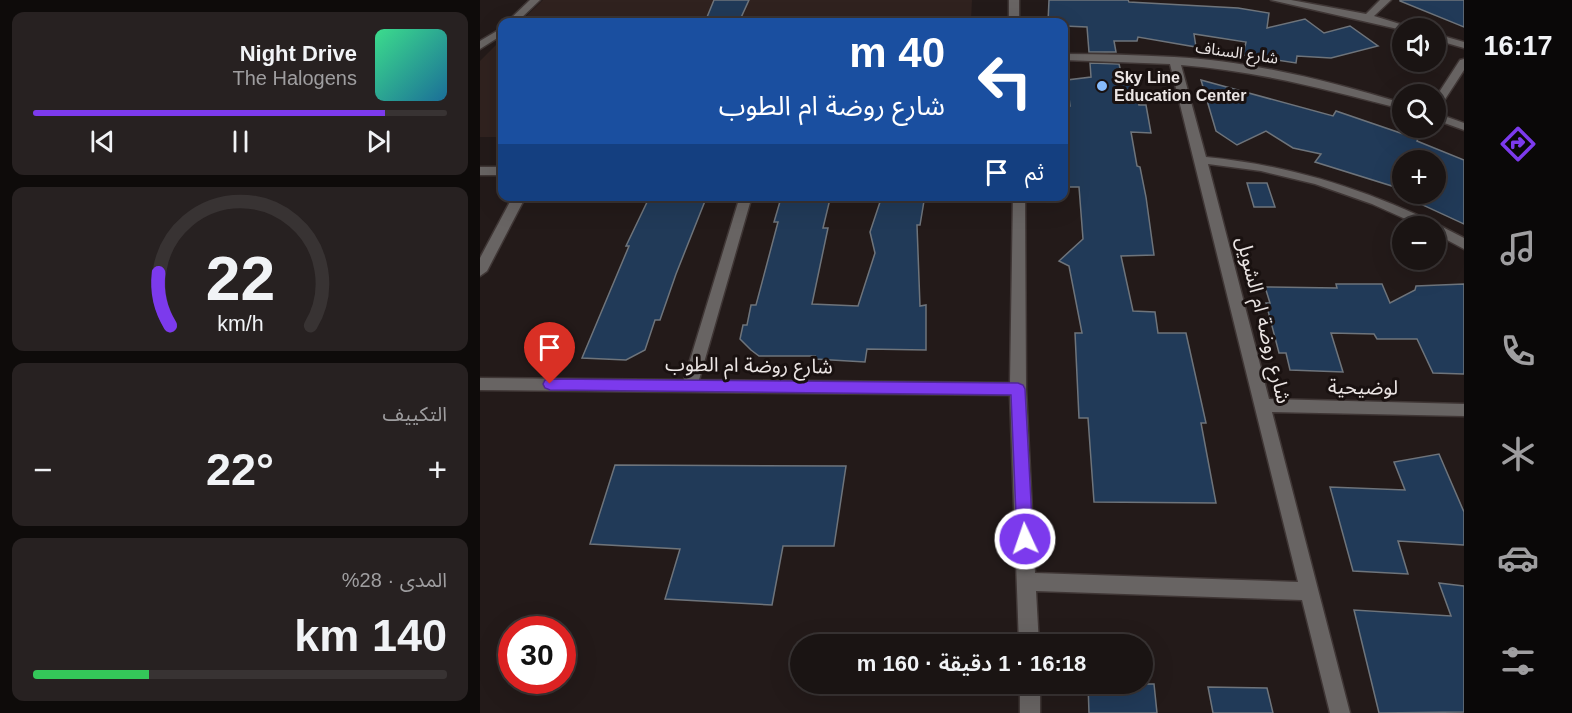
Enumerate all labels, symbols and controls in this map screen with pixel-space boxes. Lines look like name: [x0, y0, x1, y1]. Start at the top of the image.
map controls: [1392, 18, 1446, 270]
button: sound: [1392, 18, 1446, 72]
text: 40 m: [849, 29, 945, 76]
text: 16:17: [1483, 31, 1553, 61]
street label: شارع السناف: [1194, 38, 1279, 71]
text: Night Drive: [240, 41, 357, 66]
icon: left: [966, 42, 1044, 120]
text: The Halogens: [232, 67, 357, 89]
place label: Sky Line Education Center: [1114, 69, 1246, 104]
marker: Sky Line Education Center: [1095, 79, 1109, 93]
button: search: [1392, 84, 1446, 138]
text: شارع روضة ام الطوب: [719, 91, 945, 121]
icon: directions: [1497, 123, 1539, 165]
icon: previous: [86, 125, 119, 158]
icon: pause: [224, 125, 257, 158]
icon: next: [362, 125, 395, 158]
button: +: [1392, 150, 1446, 204]
icon: arrive: [980, 156, 1013, 189]
text: ثم: [1025, 160, 1044, 185]
button: −: [1392, 216, 1446, 270]
icon: music: [1497, 227, 1539, 269]
street label: شارع روضة ام الشويل: [1229, 234, 1295, 407]
text: 22: [205, 244, 275, 313]
text: km/h: [217, 312, 263, 336]
pin: [524, 322, 575, 384]
icon: phone: [1497, 330, 1539, 372]
icon: arrive: [533, 331, 566, 364]
street label: شارع روضة ام الطوب: [665, 353, 833, 381]
street label: لوضيحية: [1328, 375, 1398, 400]
text: التكييف: [383, 403, 447, 425]
icon: climate: [1497, 433, 1539, 475]
text: 22°: [206, 444, 274, 495]
text: −: [33, 451, 52, 488]
text: +: [428, 451, 447, 488]
position arrow: [993, 507, 1057, 571]
icon: car: [1497, 537, 1539, 579]
text: المدى · 28%: [342, 569, 447, 591]
text: 140 km: [294, 610, 447, 661]
speed limit sign: 30: [498, 616, 576, 694]
icon: filters: [1497, 640, 1539, 682]
text: 16:18 · 1 دقيقة · 160 m: [857, 651, 1086, 676]

